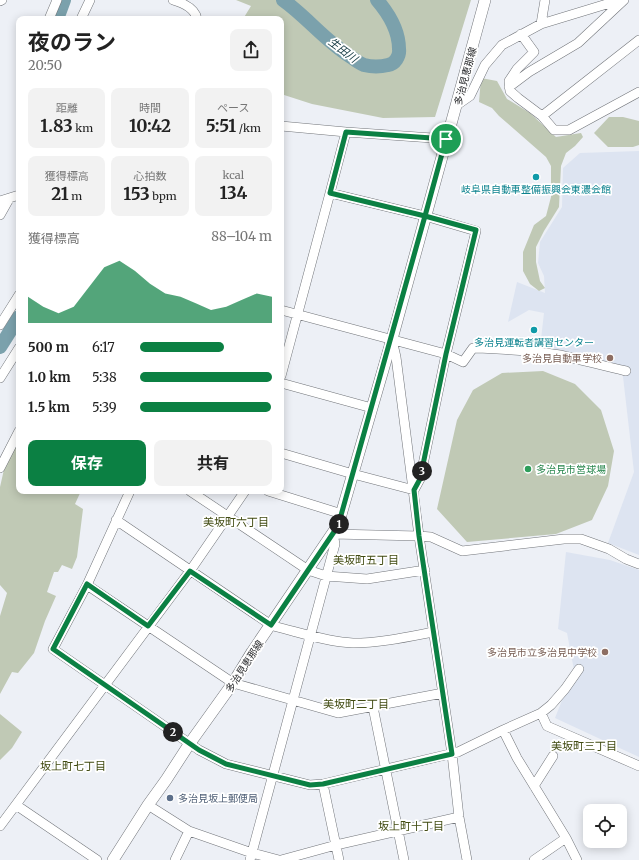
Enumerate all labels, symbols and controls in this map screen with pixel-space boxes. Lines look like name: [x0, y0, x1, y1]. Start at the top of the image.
text: 夜のラン: [28, 28, 116, 56]
button: share: [230, 29, 272, 71]
water label: 生田川: [326, 34, 361, 66]
street label: 多治見恵那線: [451, 45, 480, 107]
text: 20:50: [28, 57, 62, 74]
text: 距離: [56, 101, 78, 115]
text: 時間: [139, 101, 161, 115]
text: ペース: [217, 101, 250, 115]
text: 1.83: [40, 115, 73, 137]
text: 10:42: [129, 115, 171, 137]
text: 5:51: [206, 115, 236, 137]
text: km: [73, 121, 93, 135]
text: /km: [236, 121, 261, 135]
pin: [429, 122, 463, 156]
icon: arrive: [435, 128, 457, 150]
text: kcal: [223, 168, 244, 182]
text: 獲得標高: [45, 169, 89, 183]
text: 心拍数: [133, 169, 166, 183]
marker: 岐阜県自動車整備振興会東濃会館: [531, 172, 541, 182]
text: 134: [219, 182, 247, 204]
text: 21: [51, 183, 69, 205]
text: 153: [123, 183, 150, 205]
place label: 岐阜県自動車整備振興会東濃会館: [461, 183, 611, 196]
text: m: [69, 189, 82, 203]
text: bpm: [150, 189, 177, 203]
text: 88–104 m: [211, 228, 272, 245]
text: 獲得標高: [28, 230, 80, 247]
marker: 多治見運転者講習センター: [529, 325, 539, 335]
place label: 多治見運転者講習センター: [474, 336, 594, 349]
text: 500 m: [28, 339, 69, 356]
text: 6:17: [92, 339, 115, 356]
place label: 多治見自動車学校: [522, 352, 602, 365]
marker: 多治見自動車学校: [605, 353, 615, 363]
text: 1.0 km: [28, 369, 71, 386]
text: 5:38: [92, 369, 117, 386]
text: 1.5 km: [28, 399, 70, 416]
text: 5:39: [92, 399, 117, 416]
button: 保存: [28, 440, 146, 486]
button: 共有: [154, 440, 272, 486]
pin: 3: [412, 461, 432, 481]
place label: 多治見市営球場: [536, 463, 606, 476]
text: 3: [419, 464, 425, 478]
marker: 多治見市営球場: [523, 464, 533, 474]
pin: 1: [329, 514, 349, 534]
district label: 美坂町六丁目: [203, 515, 269, 529]
text: 1: [336, 517, 342, 531]
district label: 美坂町五丁目: [333, 553, 399, 567]
street label: 多治見恵那線: [223, 638, 266, 695]
place label: 多治見市立多治見中学校: [487, 646, 597, 659]
marker: 多治見市立多治見中学校: [600, 647, 610, 657]
district label: 美坂町二丁目: [323, 697, 389, 711]
pin: 2: [163, 722, 183, 742]
text: 2: [170, 725, 176, 739]
district label: 美坂町三丁目: [551, 739, 617, 753]
district label: 坂上町七丁目: [40, 759, 106, 773]
place label: 多治見坂上郵便局: [178, 792, 258, 805]
marker: 多治見坂上郵便局: [165, 793, 175, 803]
map controls: [583, 804, 627, 848]
button: locate: [583, 804, 627, 848]
district label: 坂上町十丁目: [378, 819, 444, 833]

